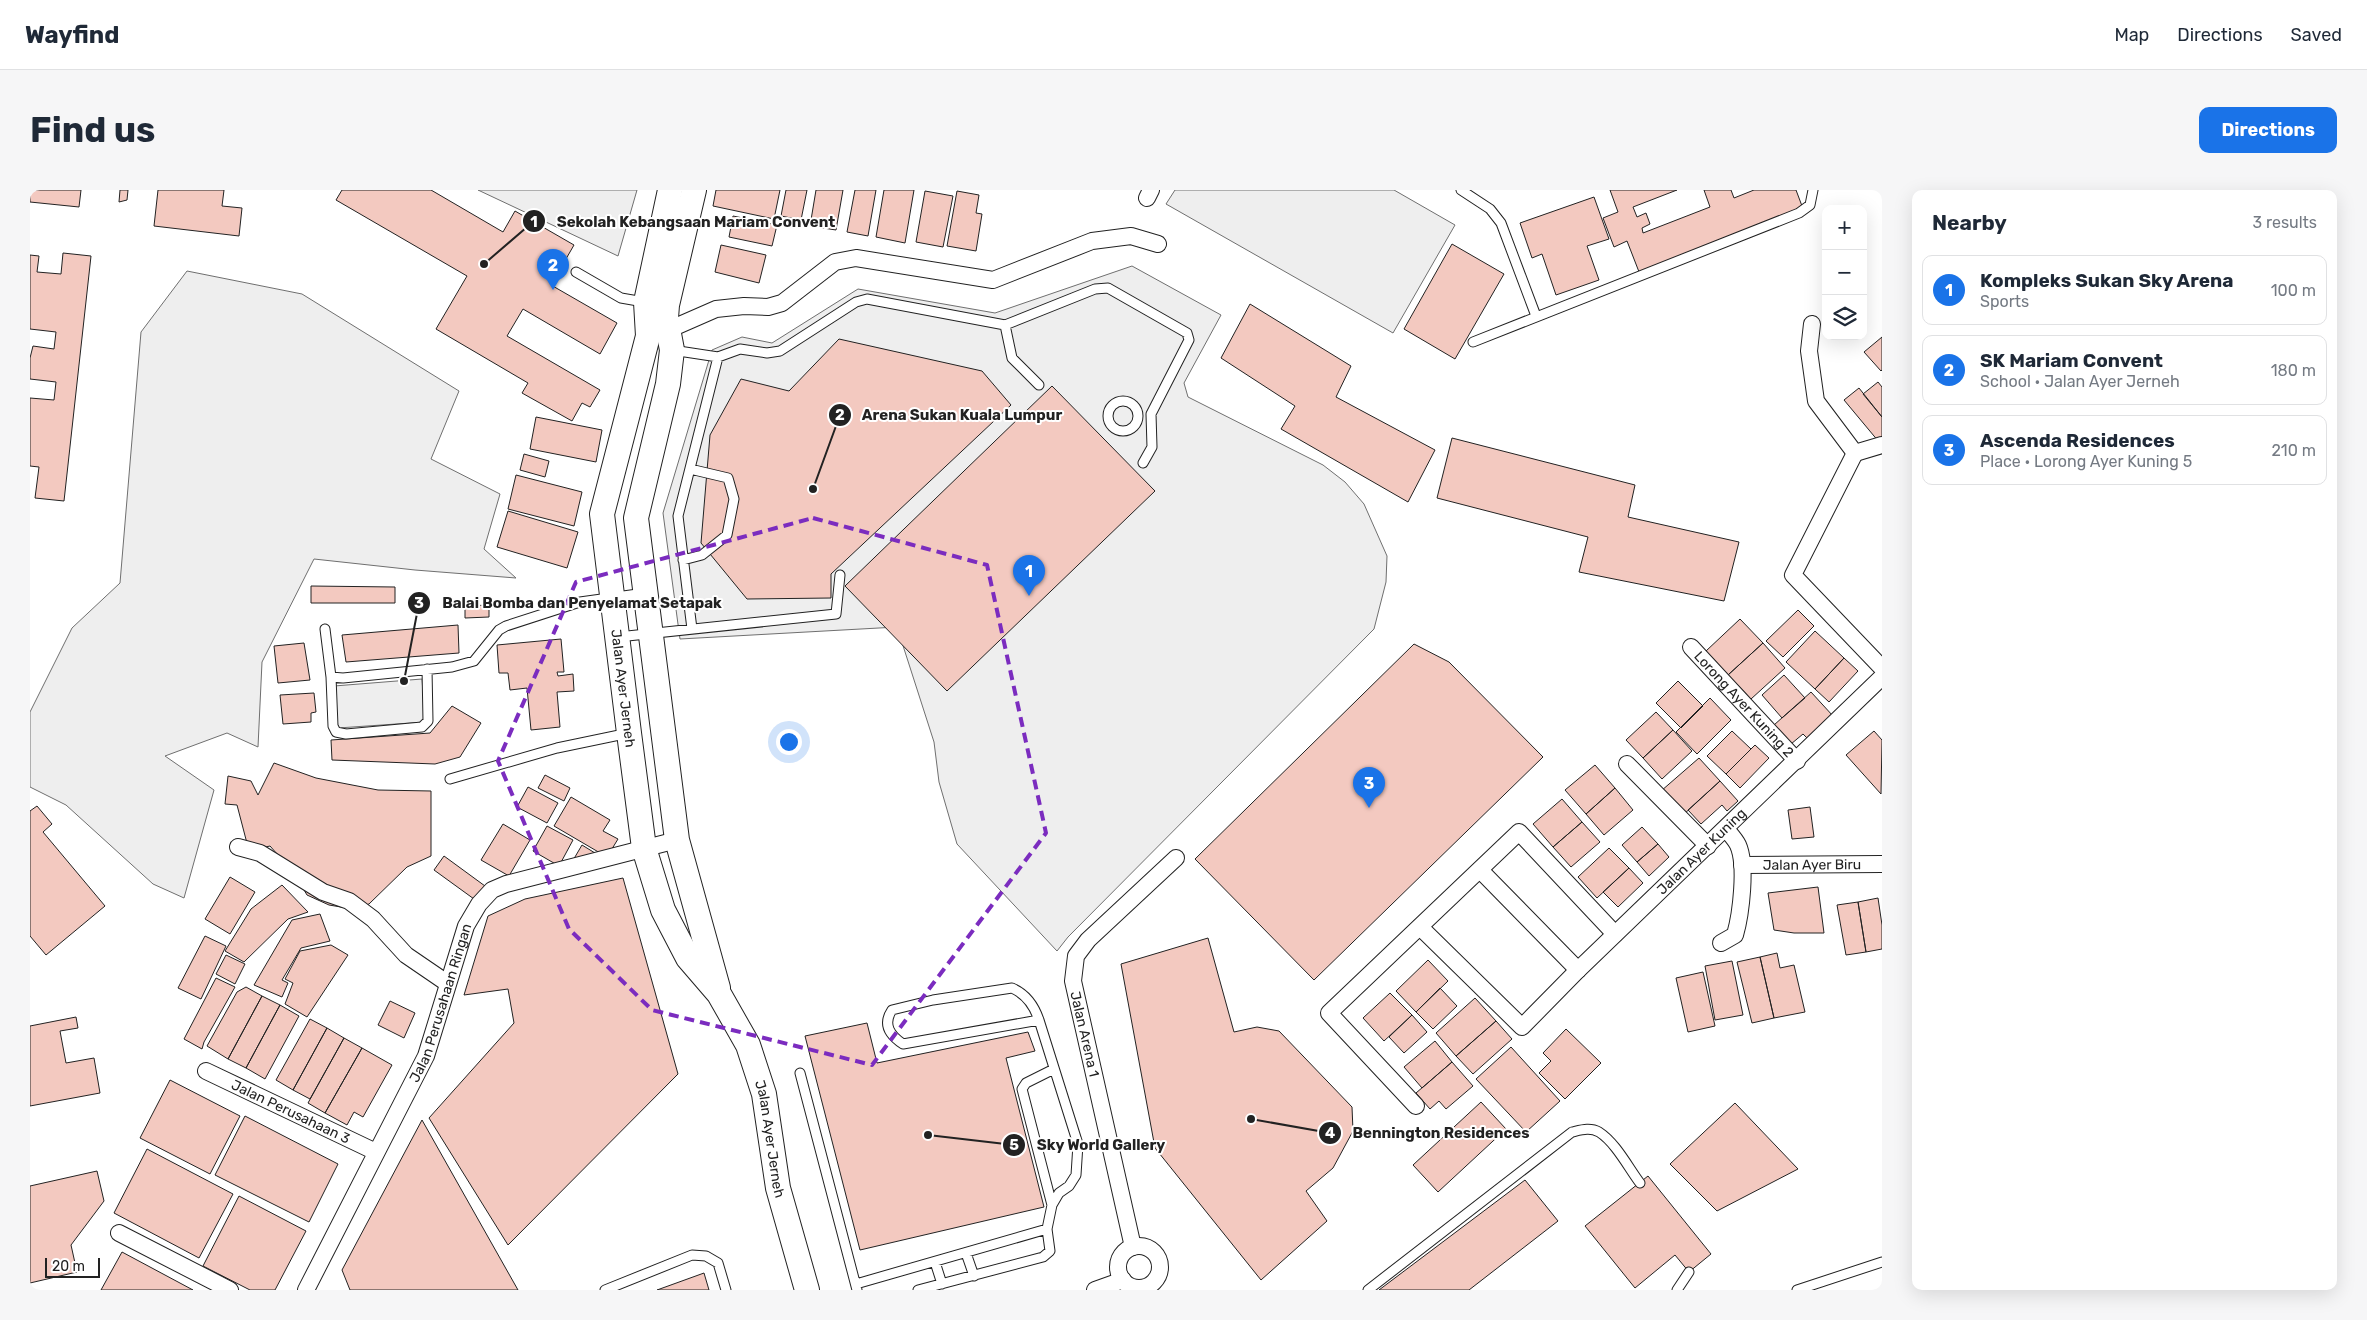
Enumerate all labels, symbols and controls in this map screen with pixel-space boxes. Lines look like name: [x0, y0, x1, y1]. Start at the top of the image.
text: Wayfind: [25, 21, 119, 49]
text: Map: [2114, 24, 2149, 46]
text: Directions: [2177, 24, 2263, 46]
text: Saved: [2291, 24, 2342, 46]
button: Directions: [2199, 107, 2337, 153]
text: Find us: [30, 109, 155, 151]
map controls: [1822, 205, 1867, 340]
button: +: [1822, 205, 1867, 250]
callout: Sekolah Kebangsaan Mariam Convent: [522, 206, 845, 236]
text: Nearby: [1932, 210, 2007, 235]
text: 1: [530, 213, 538, 231]
text: Sekolah Kebangsaan Mariam Convent: [557, 213, 835, 231]
text: 3 results: [2252, 213, 2317, 232]
pin: 2: [537, 249, 569, 290]
button: −: [1822, 250, 1867, 295]
text: Kompleks Sukan Sky Arena: [1980, 269, 2233, 292]
text: 1: [1945, 281, 1953, 300]
text: 100 m: [2271, 281, 2316, 300]
text: Sports: [1980, 292, 2029, 311]
button: layers: [1822, 295, 1867, 340]
text: SK Mariam Convent: [1980, 349, 2163, 372]
text: 2: [1944, 361, 1954, 380]
text: 180 m: [2271, 361, 2316, 380]
text: School · Jalan Ayer Jerneh: [1980, 372, 2180, 391]
callout: Arena Sukan Kuala Lumpur: [827, 400, 1073, 430]
text: 2: [835, 406, 845, 424]
text: Arena Sukan Kuala Lumpur: [862, 406, 1062, 424]
text: Ascenda Residences: [1980, 429, 2175, 452]
text: 3: [1944, 441, 1954, 460]
text: 210 m: [2271, 441, 2316, 460]
text: Place · Lorong Ayer Kuning 5: [1980, 452, 2192, 471]
pin: 1: [1013, 555, 1045, 596]
callout: Balai Bomba dan Penyelamat Setapak: [407, 588, 732, 618]
text: 3: [414, 594, 424, 612]
text: Balai Bomba dan Penyelamat Setapak: [442, 594, 722, 612]
street label: Jalan Ayer Jerneh: [607, 628, 639, 748]
street label: Lorong Ayer Kuning 2: [1690, 648, 1797, 761]
your location: [776, 729, 802, 755]
pin: 3: [1353, 767, 1385, 808]
street label: Jalan Ayer Kuning: [1654, 805, 1750, 898]
street label: Jalan Ayer Biru: [1763, 856, 1861, 874]
street label: Jalan Perusahaan Ringan: [406, 921, 475, 1085]
street label: Jalan Arena 1: [1066, 990, 1103, 1079]
street label: Jalan Perusahaan 3: [229, 1076, 353, 1147]
street label: Jalan Ayer Jerneh: [751, 1078, 788, 1200]
callout: Bennington Residences: [1317, 1118, 1539, 1148]
text: 4: [1325, 1124, 1335, 1142]
text: Bennington Residences: [1352, 1124, 1530, 1142]
callout: Sky World Gallery: [1002, 1130, 1176, 1160]
text: 5: [1009, 1136, 1019, 1154]
text: Sky World Gallery: [1037, 1136, 1165, 1154]
scale bar: [45, 1255, 100, 1278]
text: 20 m: [52, 1258, 85, 1275]

